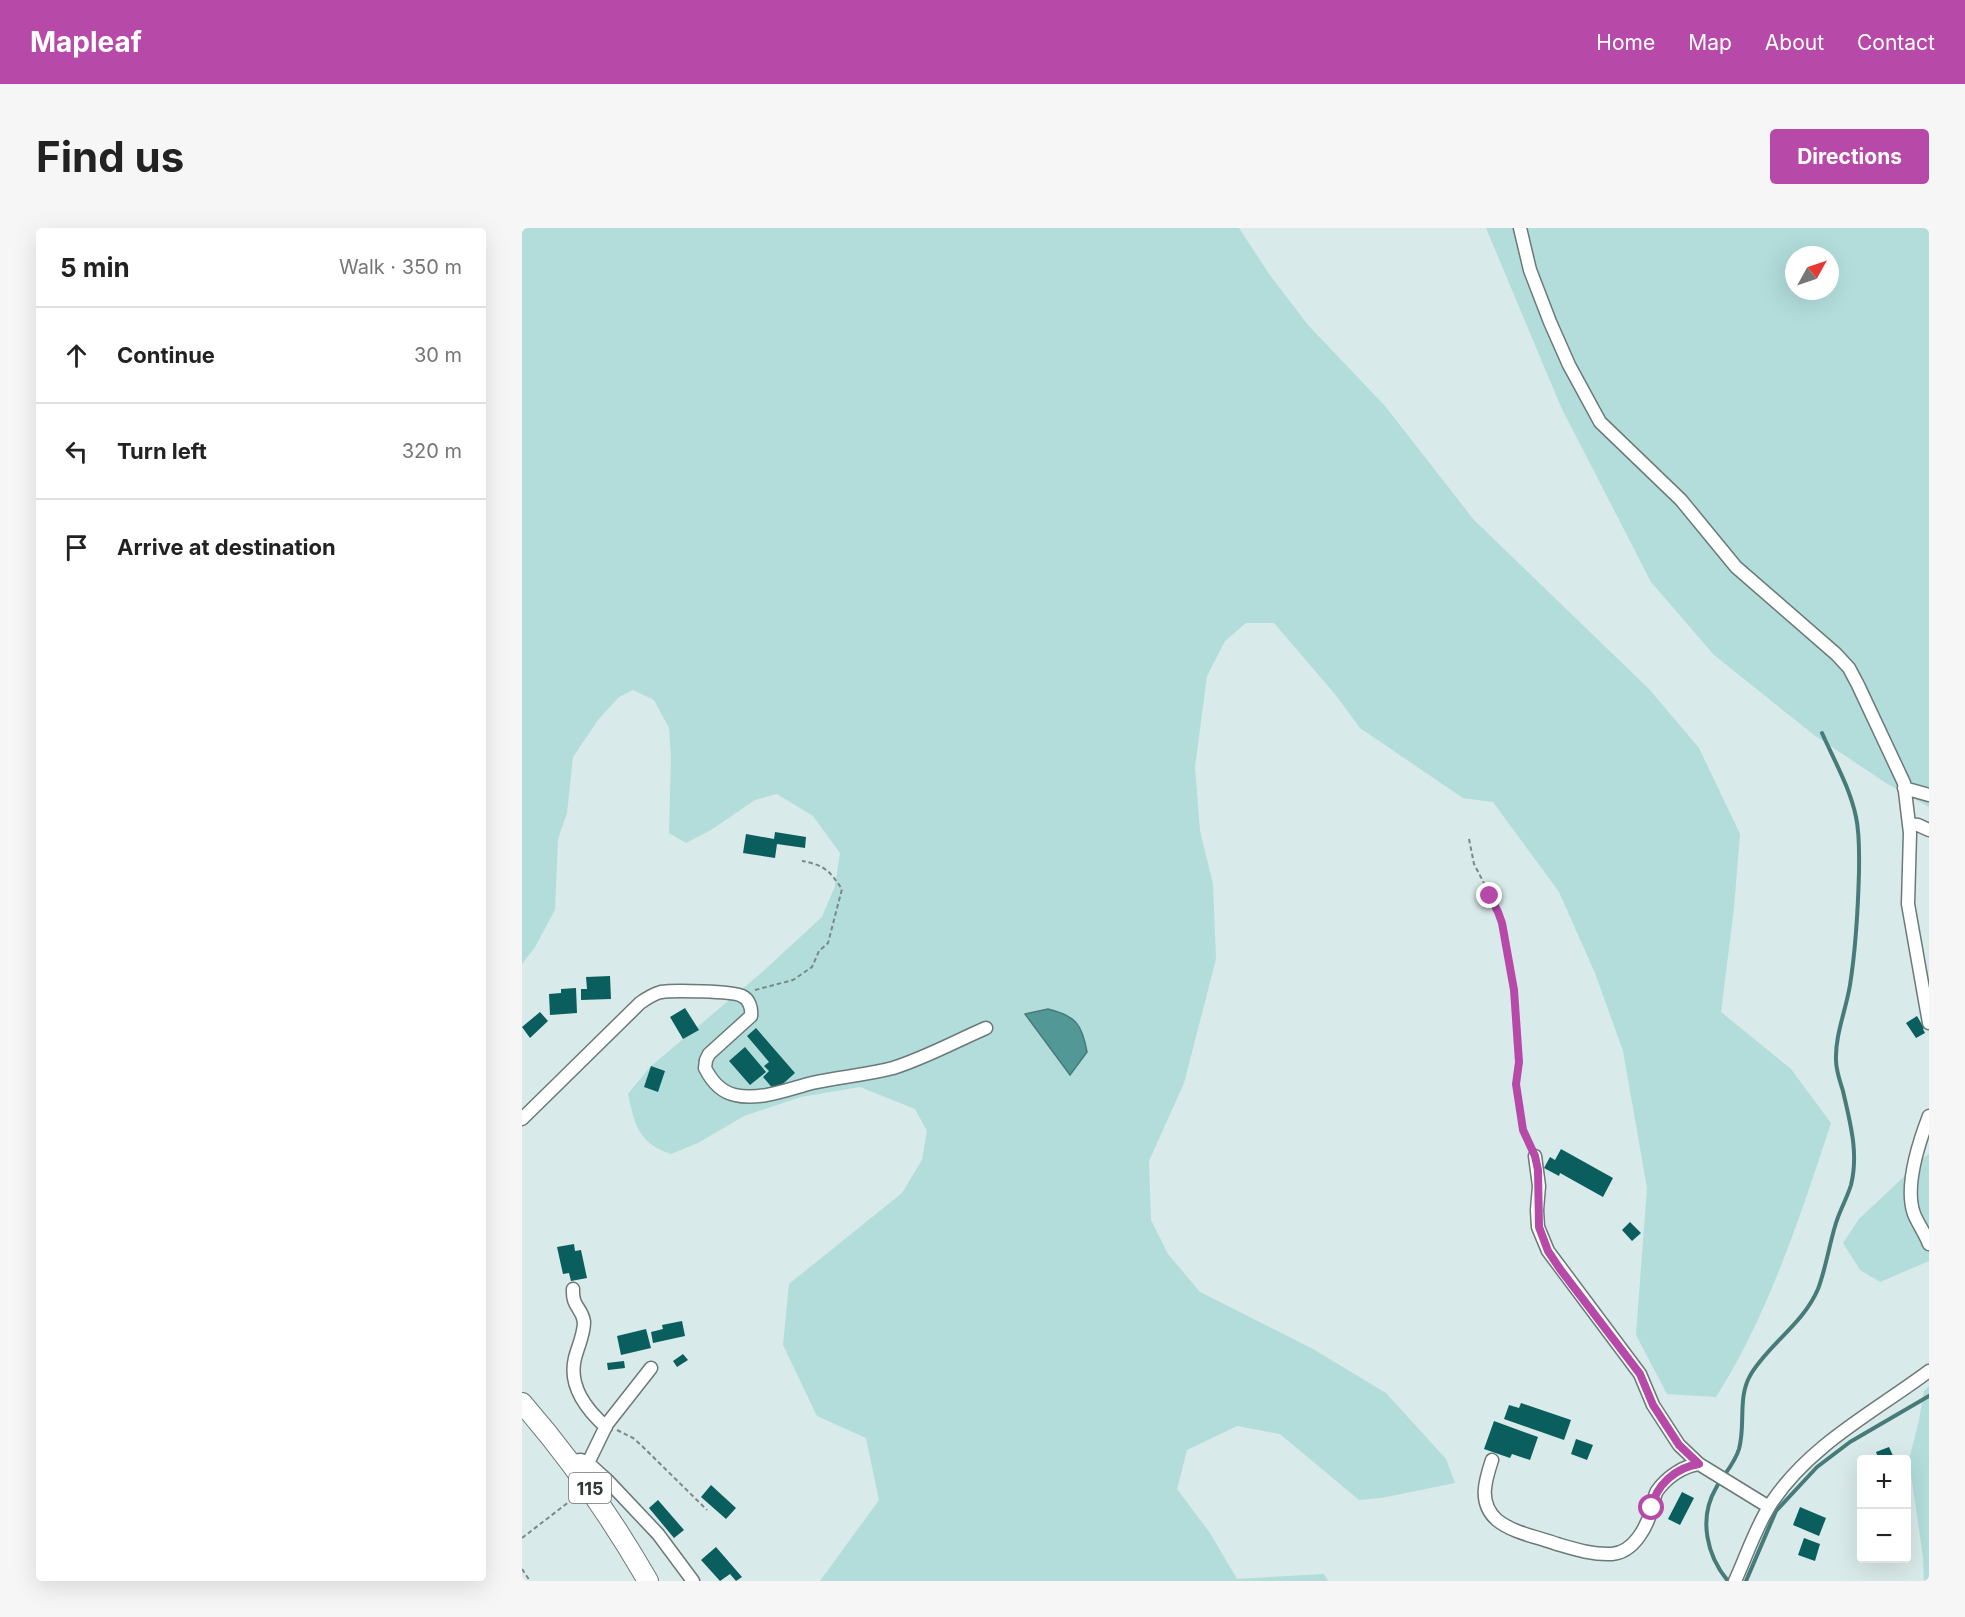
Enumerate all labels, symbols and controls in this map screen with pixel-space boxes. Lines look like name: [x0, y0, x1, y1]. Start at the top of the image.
text: Mapleaf: [30, 25, 142, 59]
text: Home: [1596, 30, 1655, 55]
text: Map: [1688, 30, 1732, 55]
text: About: [1765, 30, 1824, 55]
text: Contact: [1857, 30, 1935, 55]
button: Directions: [1770, 129, 1929, 184]
text: Find us: [36, 131, 184, 182]
north arrow: [1785, 246, 1839, 300]
text: 5 min: [60, 252, 130, 283]
text: Walk · 350 m: [339, 255, 462, 279]
icon: ahead: [60, 339, 93, 372]
text: Continue: [117, 342, 215, 368]
text: 30 m: [414, 343, 462, 367]
icon: left: [60, 435, 93, 468]
text: Turn left: [117, 438, 207, 464]
text: 320 m: [402, 439, 462, 463]
icon: arrive: [60, 531, 93, 564]
text: Arrive at destination: [117, 534, 336, 560]
route end: [1476, 882, 1502, 908]
map controls: [1857, 1455, 1911, 1563]
button: +: [1857, 1455, 1911, 1509]
road number: 115: [569, 1473, 611, 1503]
route start: [1638, 1494, 1664, 1520]
button: −: [1857, 1509, 1911, 1563]

